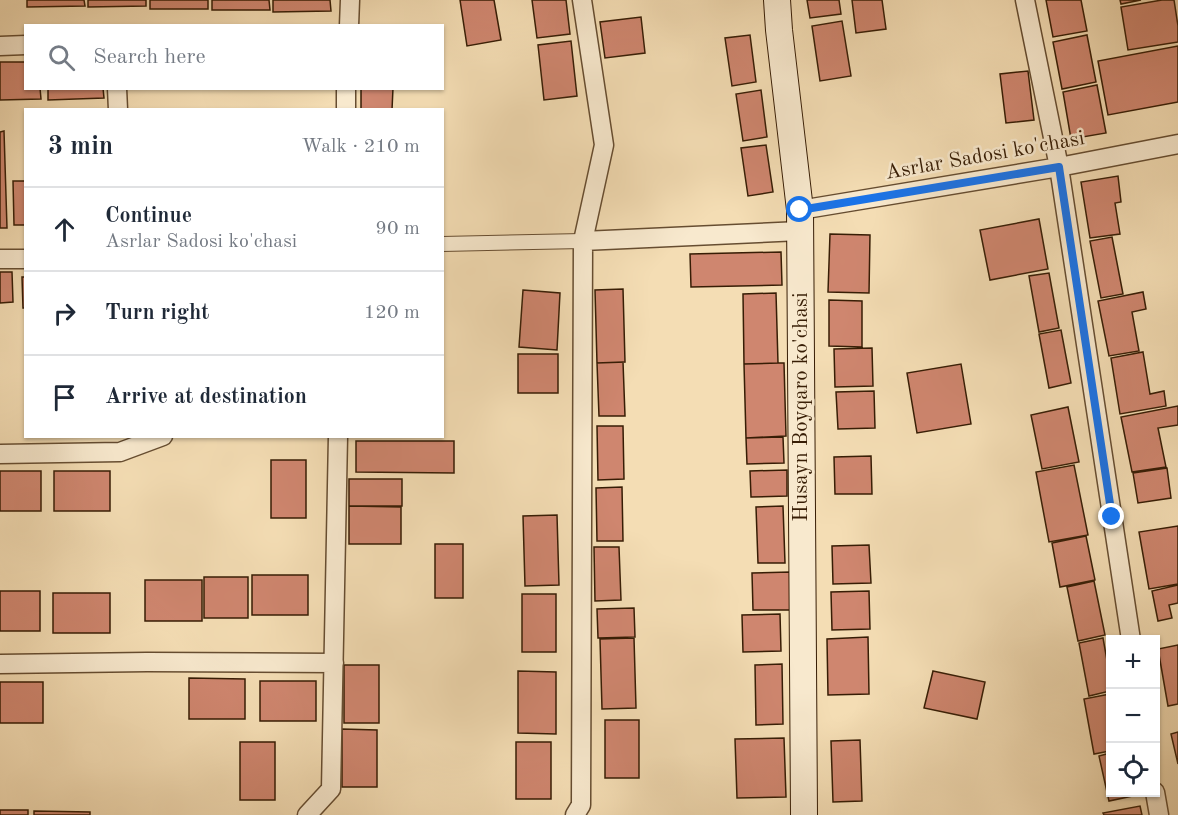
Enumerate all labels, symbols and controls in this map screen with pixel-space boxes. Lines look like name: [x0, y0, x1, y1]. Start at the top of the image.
search box: [24, 24, 444, 90]
icon: search: [45, 41, 78, 74]
text: Search here: [93, 46, 206, 68]
street label: Asrlar Sadosi ko'chasi: [884, 128, 1086, 184]
text: 3 min: [48, 134, 113, 160]
text: Walk · 210 m: [301, 137, 420, 157]
route start: [786, 196, 812, 222]
text: Continue: [105, 205, 192, 227]
icon: ahead: [48, 213, 81, 246]
text: 90 m: [375, 219, 420, 239]
text: Asrlar Sadosi ko'chasi: [105, 232, 297, 252]
street label: Husayn Boyqaro ko'chasi: [791, 292, 812, 522]
icon: right: [48, 297, 81, 330]
text: Turn right: [105, 302, 209, 324]
text: 120 m: [364, 303, 420, 323]
icon: arrive: [48, 381, 81, 414]
text: Arrive at destination: [105, 386, 307, 408]
route end: [1098, 503, 1124, 529]
map controls: [1106, 635, 1160, 797]
button: +: [1106, 635, 1160, 689]
button: −: [1106, 689, 1160, 743]
button: locate: [1106, 743, 1160, 797]

